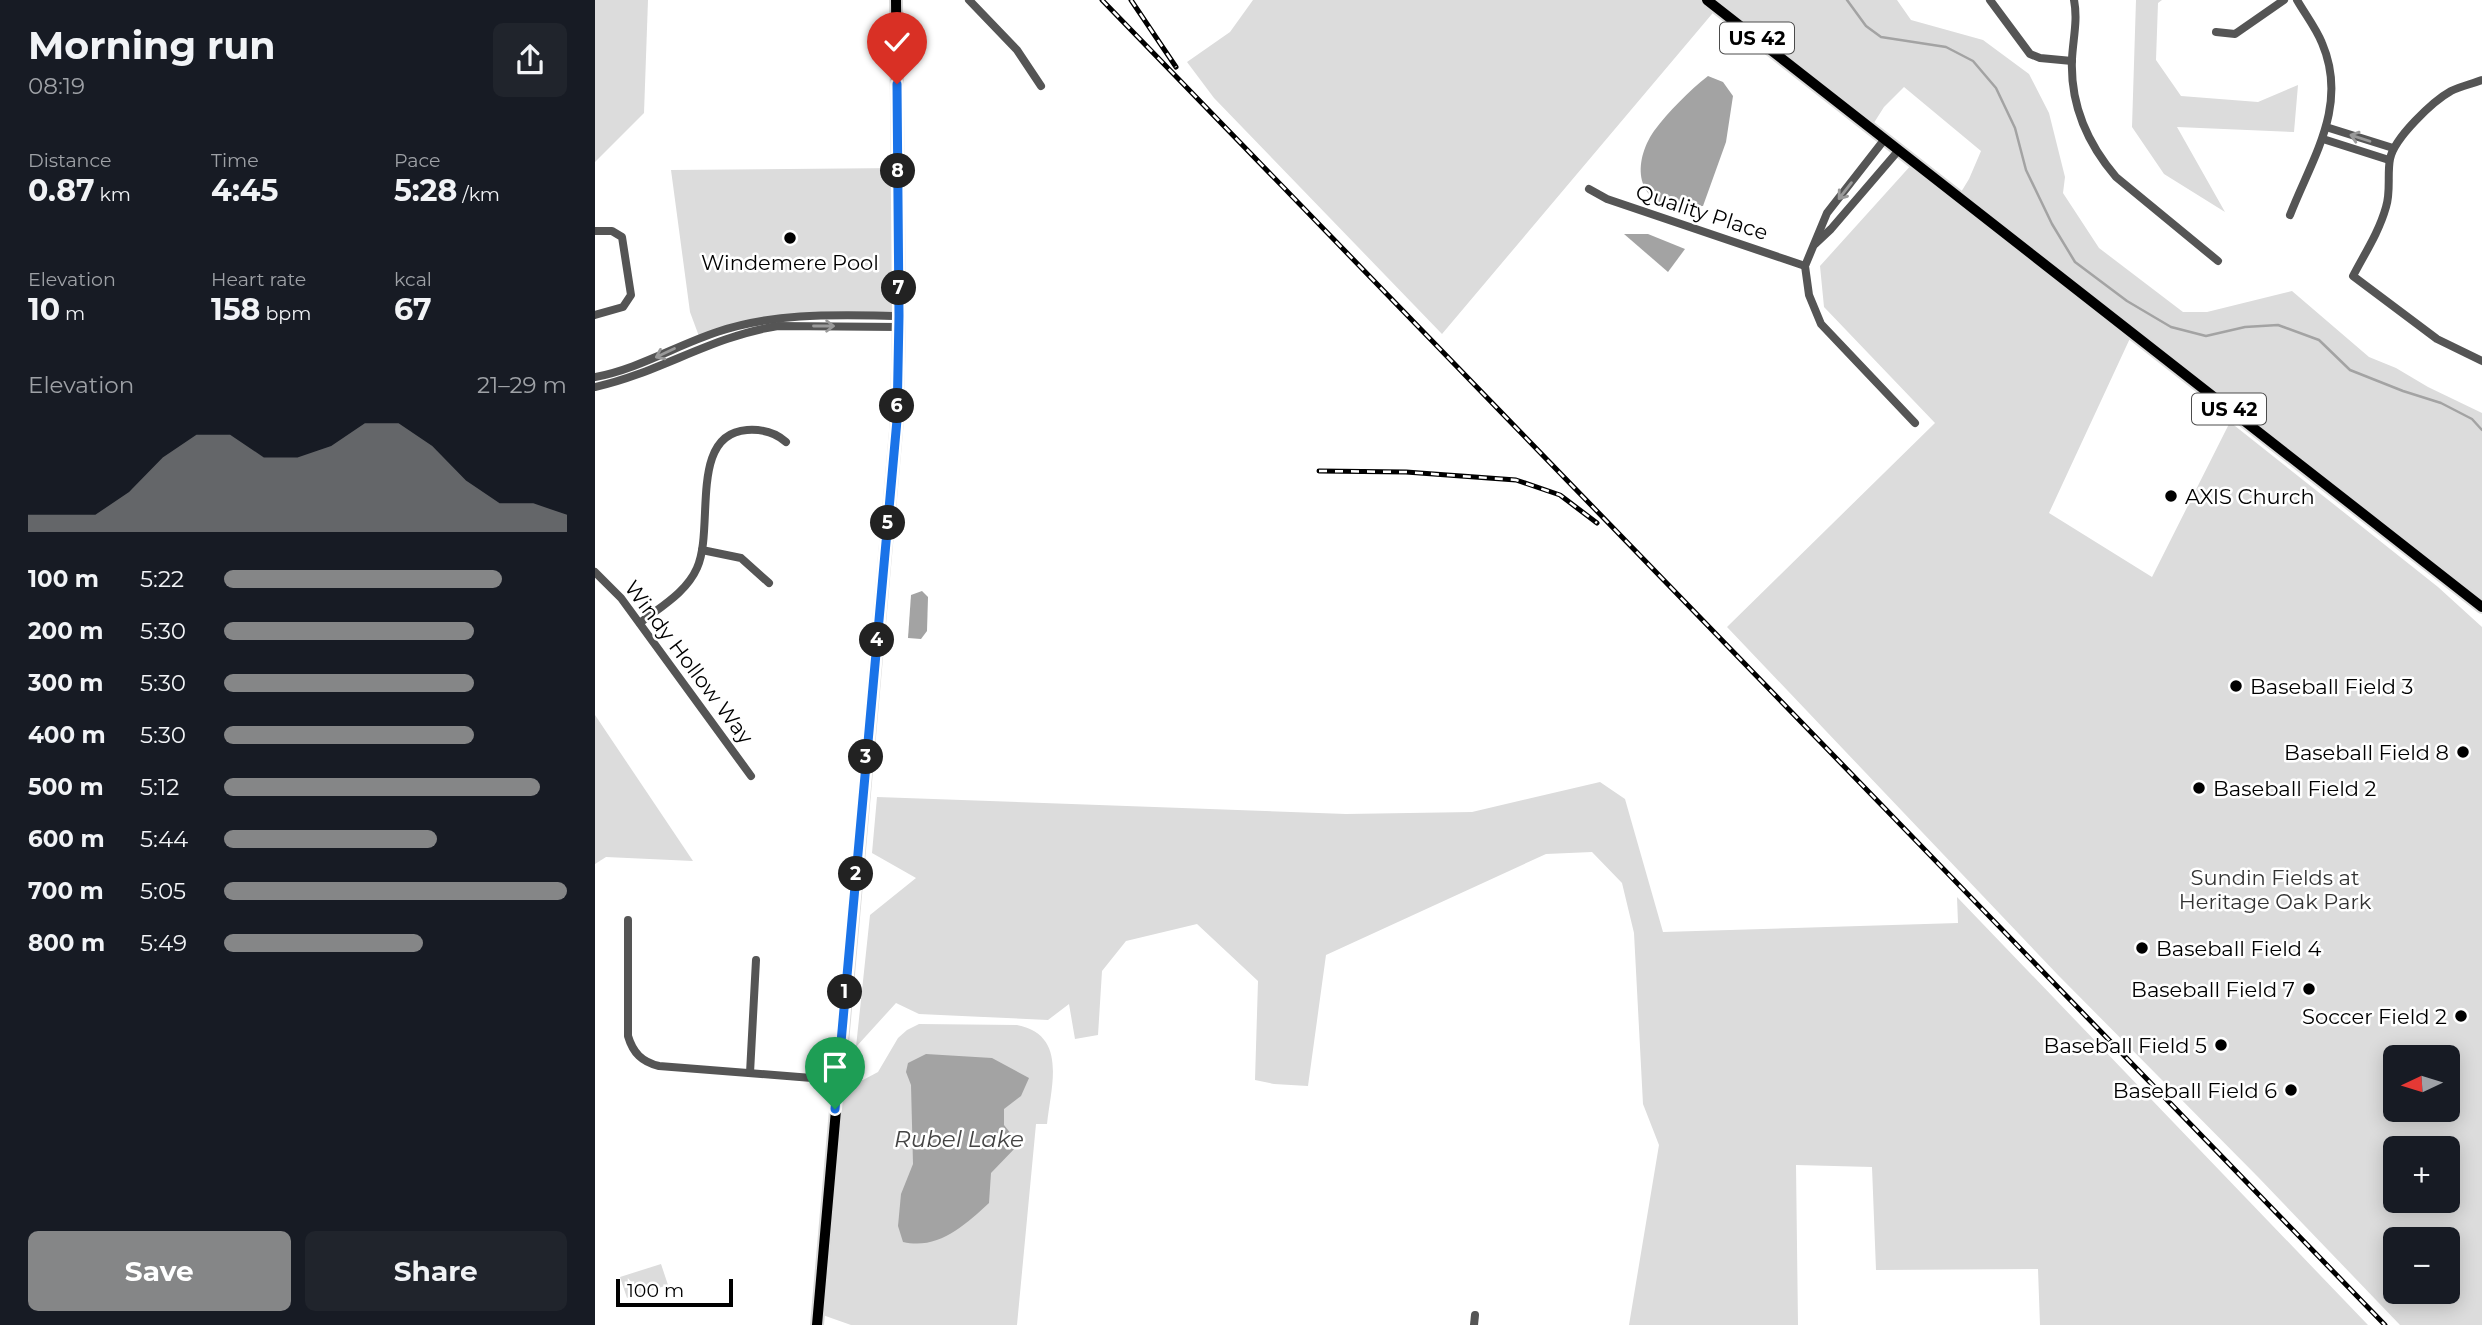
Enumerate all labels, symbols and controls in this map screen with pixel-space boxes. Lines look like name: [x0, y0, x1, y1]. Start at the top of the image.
pin: [867, 12.0, 927, 84]
text: Morning run: [28, 22, 276, 69]
road number: US 42: [1720, 22, 1794, 54]
button: share: [493, 23, 567, 97]
icon: check: [878, 23, 916, 61]
text: 08:19: [28, 72, 85, 100]
one-way arrow: [2349, 130, 2371, 143]
text: Distance: [28, 149, 111, 172]
text: Time: [211, 149, 259, 172]
text: Pace: [394, 149, 441, 172]
pin: 8: [881, 154, 915, 188]
text: 8: [891, 159, 904, 182]
text: 0.87: [28, 172, 95, 209]
text: 4:45: [211, 172, 278, 209]
text: 5:28: [394, 172, 457, 209]
street label: Quality Place: [1633, 179, 1771, 245]
one-way arrow: [1837, 181, 1852, 199]
text: km: [95, 183, 131, 206]
text: /km: [457, 183, 500, 206]
marker: Windemere Pool: [782, 230, 798, 246]
place label: Windemere Pool: [701, 250, 879, 275]
text: Elevation: [28, 268, 116, 291]
text: Heart rate: [211, 268, 306, 291]
text: kcal: [394, 268, 432, 291]
pin: 7: [881, 270, 917, 306]
text: 7: [893, 276, 904, 299]
text: 10: [28, 291, 60, 328]
text: 158: [211, 291, 260, 328]
text: 67: [394, 291, 432, 328]
text: m: [60, 302, 85, 325]
text: bpm: [260, 302, 311, 325]
one-way arrow: [812, 320, 835, 333]
one-way arrow: [655, 347, 677, 360]
text: Elevation: [28, 371, 134, 399]
text: 21–29 m: [477, 371, 567, 399]
pin: 6: [879, 388, 915, 424]
text: 6: [890, 394, 903, 417]
road number: US 42: [2192, 394, 2266, 424]
place label: AXIS Church: [2185, 484, 2315, 509]
marker: AXIS Church: [2163, 488, 2179, 504]
pin: 5: [871, 505, 905, 540]
text: 5: [882, 511, 893, 534]
text: 100 m: [28, 565, 99, 593]
text: 5:22: [140, 565, 184, 593]
street label: Windy Hollow Way: [620, 576, 759, 749]
text: 200 m: [28, 617, 103, 645]
text: 5:30: [140, 617, 186, 645]
pin: 4: [859, 622, 895, 658]
text: 4: [870, 628, 883, 651]
text: 300 m: [28, 669, 104, 697]
text: 5:30: [140, 669, 186, 697]
place label: Baseball Field 3: [2250, 674, 2413, 699]
marker: Baseball Field 3: [2228, 678, 2244, 694]
text: 400 m: [28, 721, 106, 749]
text: 5:30: [140, 721, 186, 749]
pin: 3: [849, 740, 883, 774]
place label: Baseball Field 8: [2284, 740, 2449, 765]
marker: Baseball Field 8: [2455, 744, 2471, 760]
text: 3: [860, 745, 871, 768]
text: 500 m: [28, 773, 104, 801]
text: 5:12: [140, 773, 179, 801]
place label: Baseball Field 2: [2213, 776, 2377, 801]
marker: Baseball Field 2: [2191, 780, 2207, 796]
text: 600 m: [28, 825, 105, 853]
text: 5:44: [140, 825, 188, 853]
pin: 2: [839, 856, 873, 892]
text: 2: [850, 862, 861, 885]
park label: Sundin Fields at Heritage Oak Park: [2179, 865, 2372, 914]
text: 700 m: [28, 877, 104, 905]
text: 5:05: [140, 877, 186, 905]
text: 800 m: [28, 929, 105, 957]
text: 5:49: [140, 929, 187, 957]
place label: Baseball Field 4: [2156, 936, 2322, 961]
marker: Baseball Field 4: [2134, 940, 2150, 956]
pin: 1: [827, 974, 863, 1010]
place label: Baseball Field 7: [2131, 977, 2295, 1002]
text: 1: [841, 980, 848, 1003]
marker: Baseball Field 7: [2301, 981, 2317, 997]
place label: Soccer Field 2: [2302, 1004, 2447, 1029]
marker: Soccer Field 2: [2453, 1008, 2469, 1024]
place label: Baseball Field 5: [2044, 1033, 2207, 1058]
pin: [805, 1037, 865, 1109]
marker: Baseball Field 5: [2213, 1037, 2229, 1053]
north arrow: [2383, 1045, 2461, 1122]
map controls: [2383, 1045, 2460, 1304]
icon: arrive: [816, 1048, 854, 1086]
place label: Baseball Field 6: [2113, 1078, 2277, 1103]
marker: Baseball Field 6: [2283, 1082, 2299, 1098]
water label: Rubel Lake: [894, 1125, 1024, 1153]
button: +: [2383, 1136, 2460, 1213]
button: −: [2383, 1227, 2460, 1304]
button: Save: [28, 1231, 291, 1311]
button: Share: [305, 1231, 567, 1311]
scale bar: [616, 1276, 733, 1308]
text: 100 m: [627, 1279, 684, 1302]

